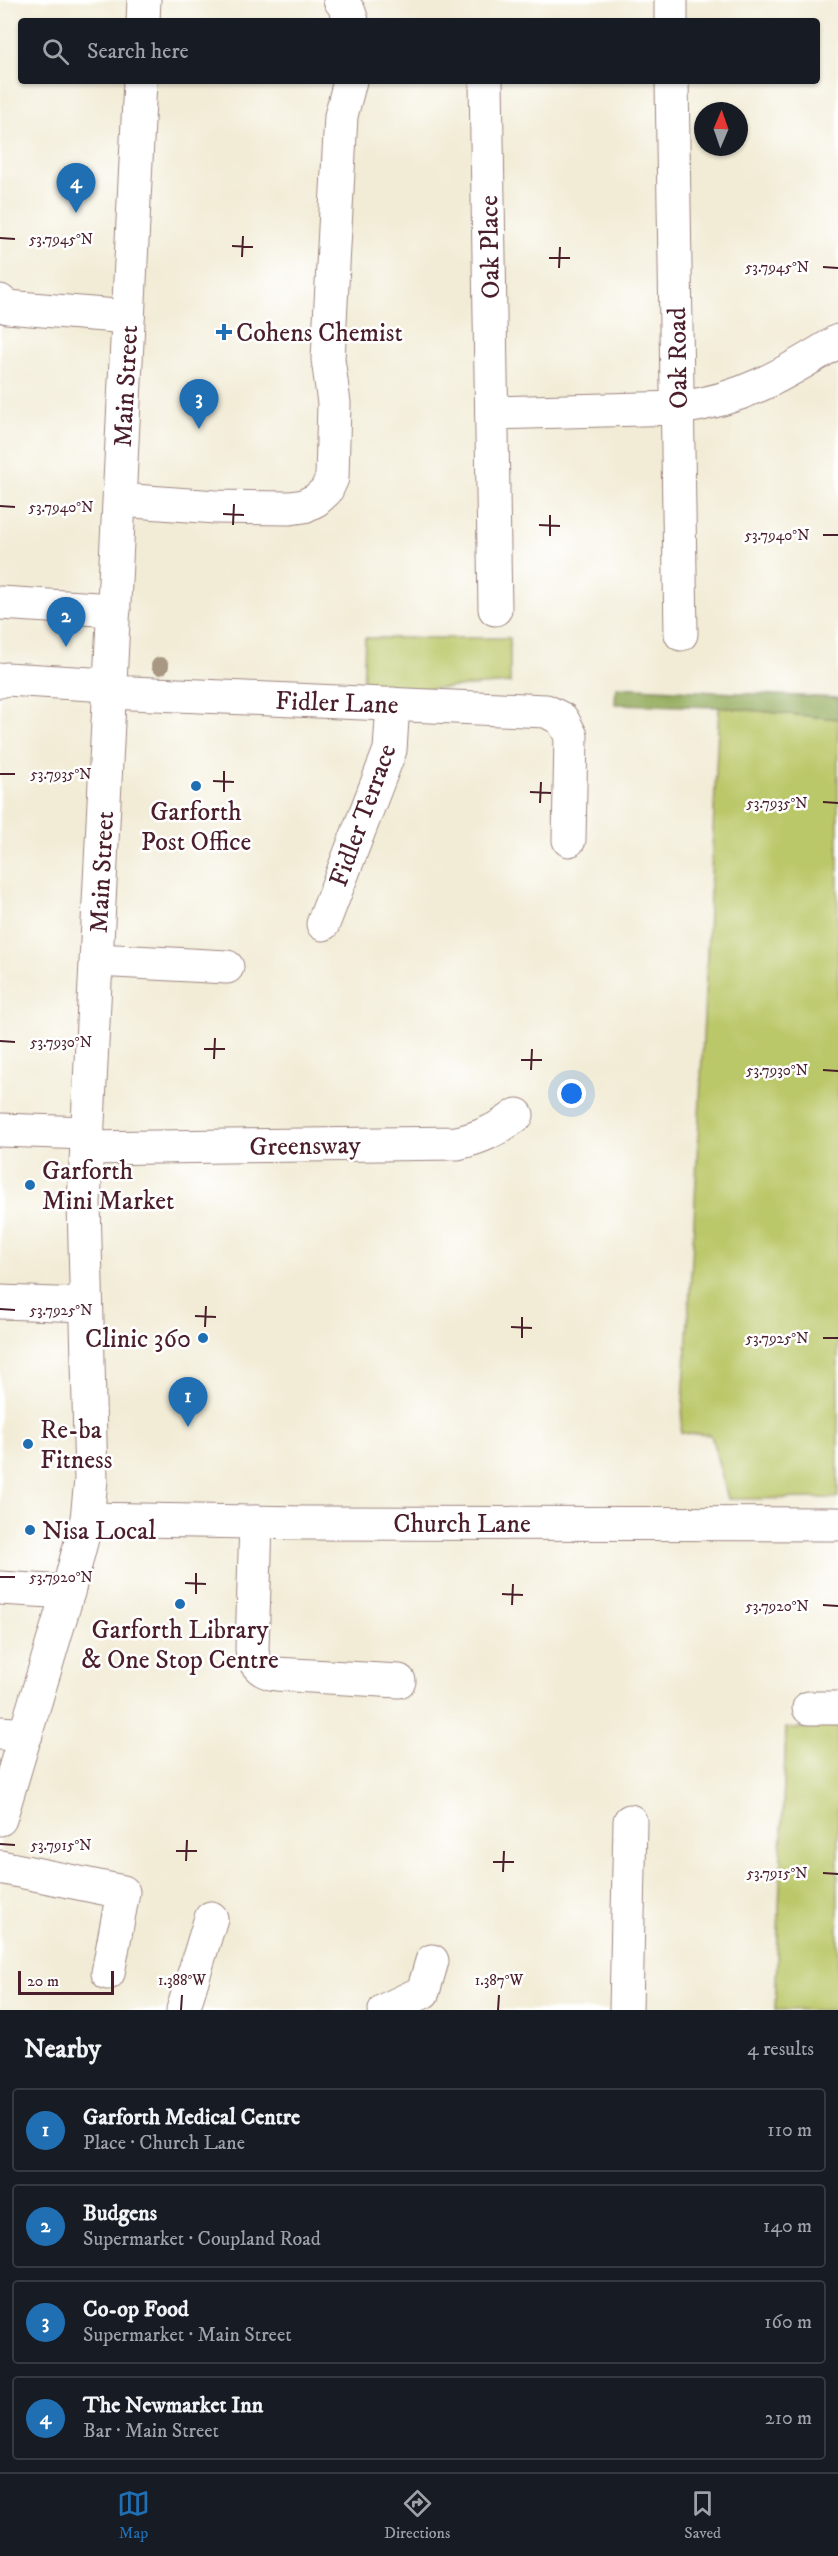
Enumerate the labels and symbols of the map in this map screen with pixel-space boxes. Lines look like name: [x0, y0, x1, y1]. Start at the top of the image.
north arrow: [694, 102, 748, 156]
pin: 4: [56, 164, 96, 213]
street label: Oak Place: [473, 195, 508, 299]
text: 53.7945°N: [29, 230, 93, 249]
text: 53.7945°N: [745, 258, 809, 277]
street label: Oak Road: [661, 307, 696, 409]
place label: Cohens Chemist: [236, 317, 403, 350]
street label: Main Street: [107, 324, 146, 448]
marker: Cohens Chemist: [217, 325, 231, 339]
pin: 3: [180, 380, 218, 429]
text: 53.7940°N: [29, 498, 93, 517]
text: 53.7940°N: [745, 526, 809, 545]
pin: 2: [46, 598, 86, 647]
street label: Fidler Lane: [275, 685, 399, 722]
street label: Fidler Terrace: [322, 740, 404, 891]
text: 53.7935°N: [30, 765, 92, 784]
marker: Garforth Post Office: [189, 779, 203, 793]
text: 53.7935°N: [746, 794, 808, 813]
place label: Garforth Post Office: [141, 796, 251, 859]
street label: Main Street: [83, 810, 122, 934]
text: 53.7930°N: [30, 1033, 92, 1052]
text: 53.7930°N: [746, 1061, 808, 1080]
your location: [557, 1079, 586, 1108]
street label: Greensway: [249, 1129, 362, 1164]
place label: Garforth Mini Market: [42, 1155, 174, 1218]
marker: Garforth Mini Market: [23, 1178, 37, 1192]
text: 53.7925°N: [30, 1301, 92, 1320]
place label: Clinic 360: [85, 1323, 191, 1356]
text: 53.7925°N: [746, 1329, 808, 1348]
marker: Clinic 360: [196, 1331, 210, 1345]
pin: 1: [168, 1378, 207, 1427]
place label: Re-ba Fitness: [40, 1414, 113, 1477]
marker: Re-ba Fitness: [21, 1437, 35, 1451]
street label: Church Lane: [393, 1508, 531, 1541]
place label: Nisa Local: [42, 1515, 156, 1548]
marker: Nisa Local: [23, 1523, 37, 1537]
text: 53.7920°N: [29, 1568, 93, 1587]
marker: Garforth Library & One Stop Centre: [173, 1597, 187, 1611]
text: 53.7920°N: [745, 1597, 809, 1616]
place label: Garforth Library & One Stop Centre: [81, 1614, 279, 1677]
text: 53.7915°N: [30, 1836, 92, 1855]
text: 53.7915°N: [746, 1864, 808, 1883]
scale bar: [18, 1968, 114, 1996]
text: 1.388°W: [158, 1971, 206, 1990]
text: 1.387°W: [475, 1971, 524, 1990]

